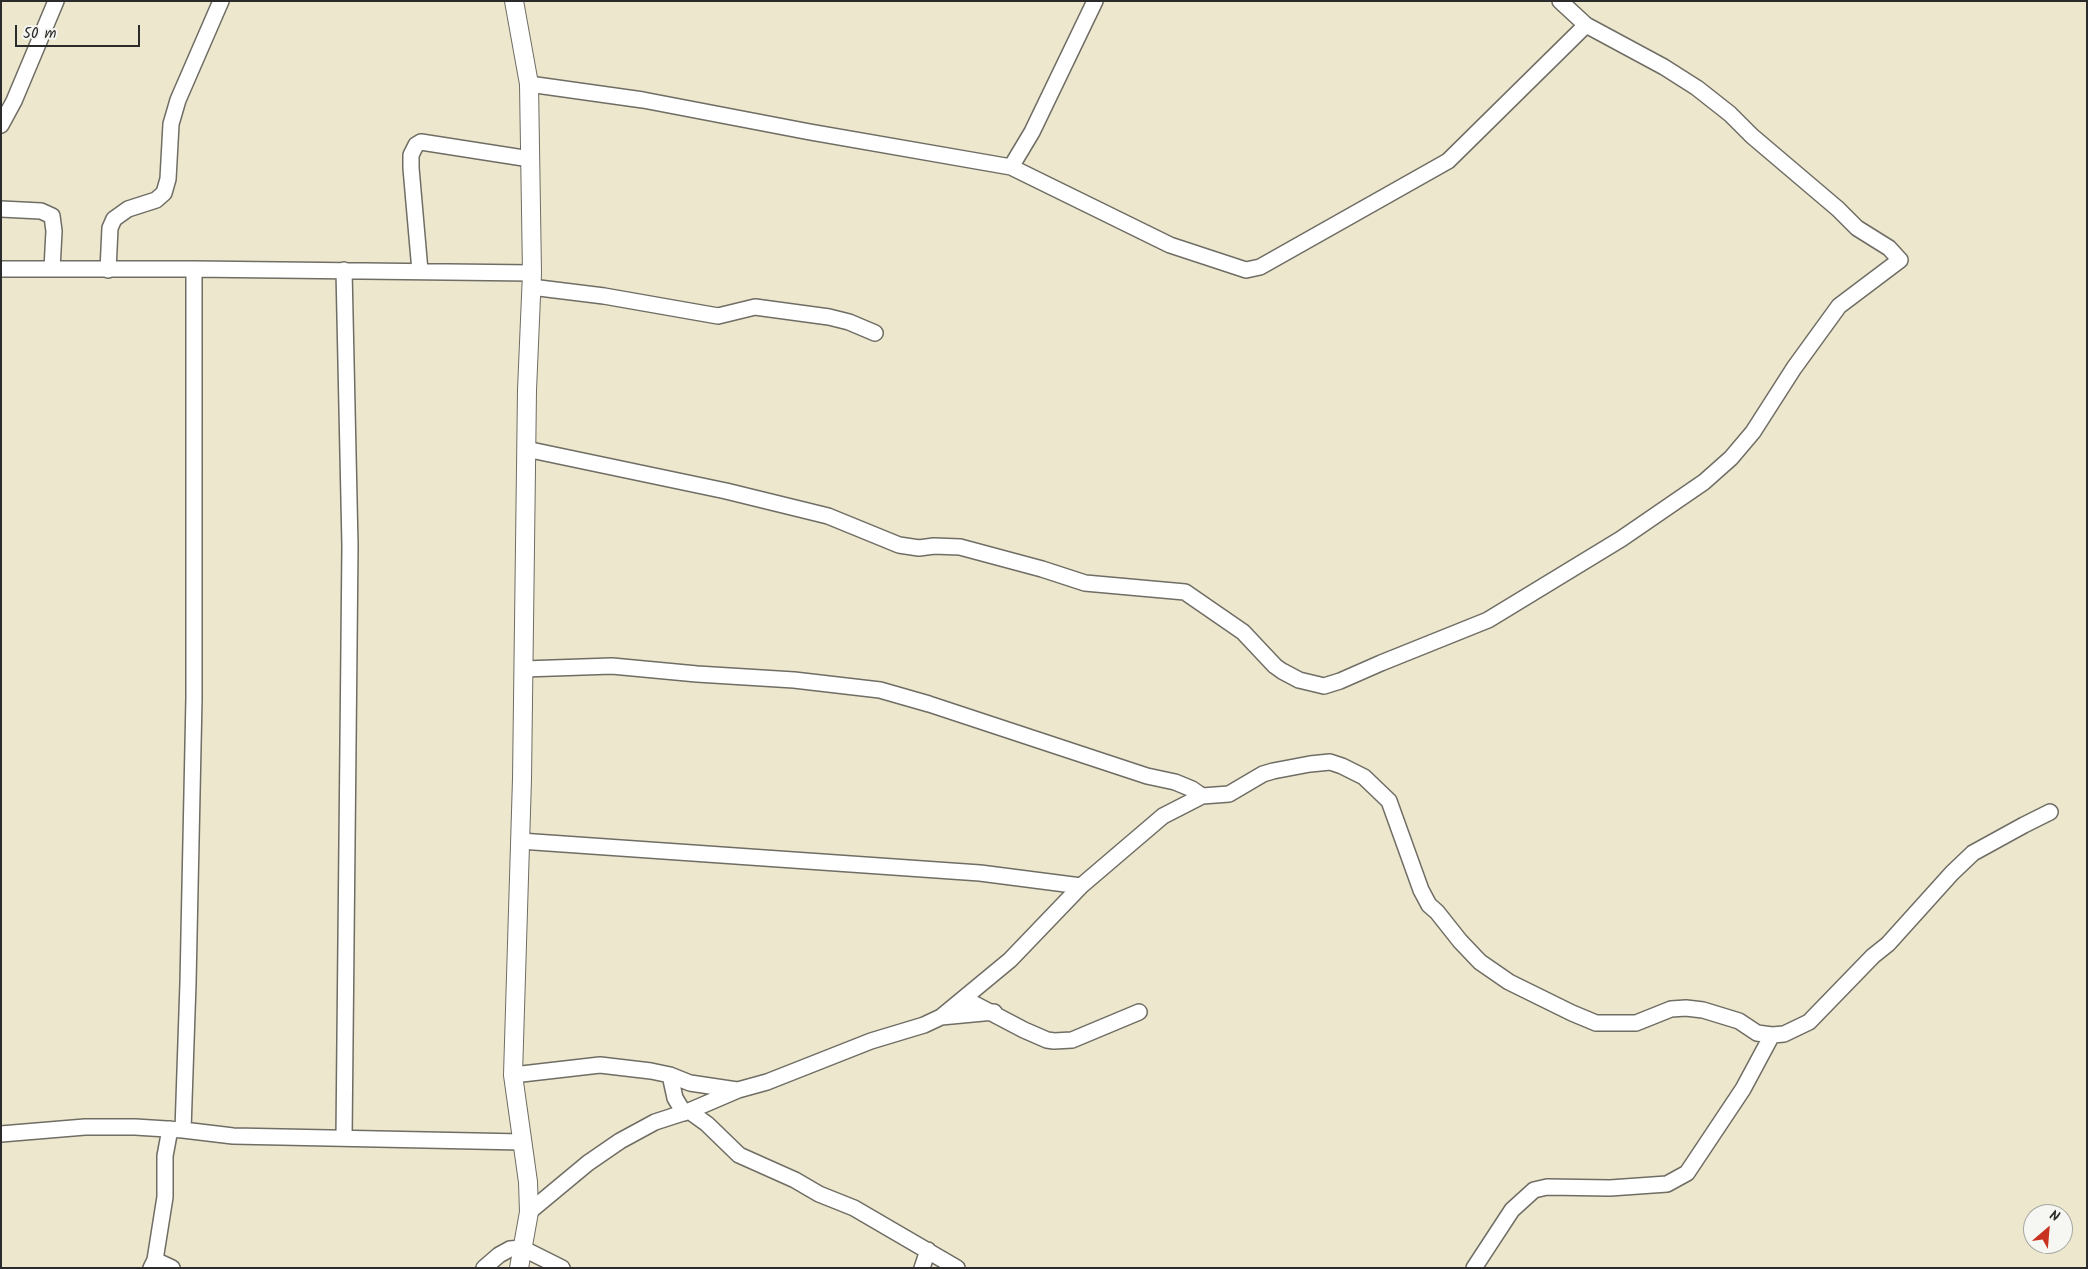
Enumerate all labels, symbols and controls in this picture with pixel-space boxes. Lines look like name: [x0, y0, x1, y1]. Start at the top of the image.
scale bar: [18, 15, 142, 47]
text: 50 m: [23, 22, 57, 46]
north arrow: [2023, 1204, 2073, 1254]
text: N: [2045, 1205, 2063, 1228]

